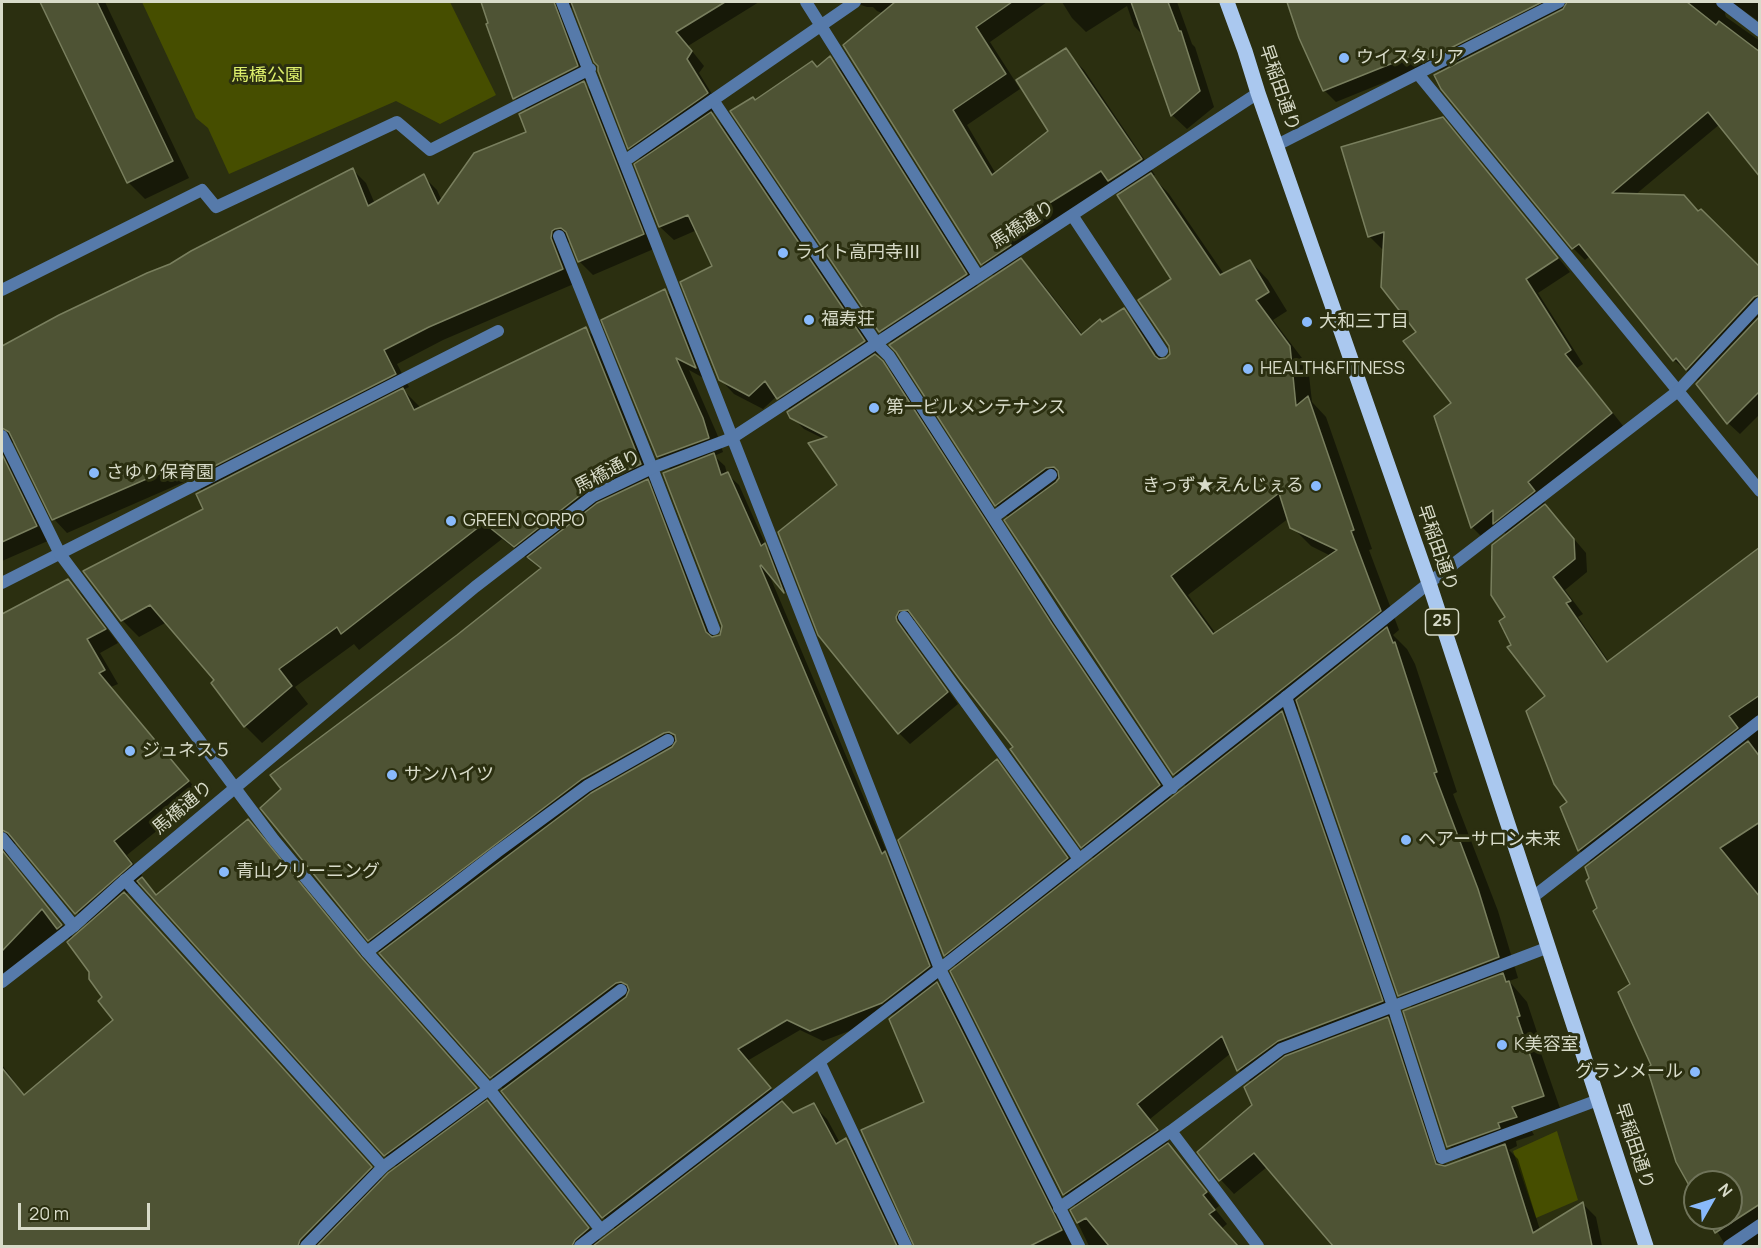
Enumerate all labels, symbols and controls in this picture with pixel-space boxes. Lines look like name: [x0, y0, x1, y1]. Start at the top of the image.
street label: 早稲田通り: [1254, 42, 1304, 134]
place label: ウイスタリア: [1356, 47, 1464, 69]
marker: ウイスタリア: [1337, 51, 1351, 65]
park label: 馬橋公園: [231, 65, 303, 87]
street label: 馬橋通り: [987, 196, 1059, 254]
place label: ライト高円寺Ⅲ: [795, 242, 921, 264]
marker: ライト高円寺Ⅲ: [776, 246, 790, 260]
place label: 福寿荘: [821, 309, 875, 331]
place label: 大和三丁目: [1319, 311, 1409, 333]
marker: 福寿荘: [802, 313, 816, 327]
marker: 大和三丁目: [1300, 315, 1314, 329]
place label: HEALTH&FITNESS: [1260, 358, 1405, 380]
marker: HEALTH&FITNESS: [1241, 362, 1255, 376]
place label: 第一ビルメンテナンス: [886, 397, 1066, 419]
marker: 第一ビルメンテナンス: [867, 401, 881, 415]
street label: 馬橋通り: [571, 446, 645, 498]
place label: さゆり保育園: [106, 462, 214, 484]
marker: さゆり保育園: [87, 466, 101, 480]
place label: きっず★えんじぇる: [1142, 475, 1304, 497]
marker: きっず★えんじぇる: [1309, 479, 1323, 493]
street label: 早稲田通り: [1412, 502, 1462, 594]
place label: GREEN CORPO: [463, 510, 585, 532]
marker: GREEN CORPO: [444, 514, 458, 528]
road number: 25: [1426, 609, 1458, 635]
place label: ジュネス５: [142, 740, 232, 762]
marker: ジュネス５: [123, 744, 137, 758]
place label: サンハイツ: [404, 764, 494, 786]
marker: サンハイツ: [385, 768, 399, 782]
street label: 馬橋通り: [148, 777, 218, 839]
place label: ヘアーサロン未来: [1418, 829, 1561, 851]
marker: ヘアーサロン未来: [1399, 833, 1413, 847]
place label: 青山クリーニング: [236, 861, 380, 883]
marker: 青山クリーニング: [217, 865, 231, 879]
place label: K美容室: [1514, 1034, 1579, 1056]
marker: K美容室: [1495, 1038, 1509, 1052]
place label: グランメール: [1575, 1061, 1683, 1083]
marker: グランメール: [1688, 1065, 1702, 1079]
street label: 早稲田通り: [1610, 1100, 1658, 1192]
north arrow: [1683, 1170, 1743, 1230]
text: N: [1713, 1179, 1738, 1201]
scale bar: [21, 1191, 153, 1229]
text: 20 m: [29, 1201, 69, 1225]

